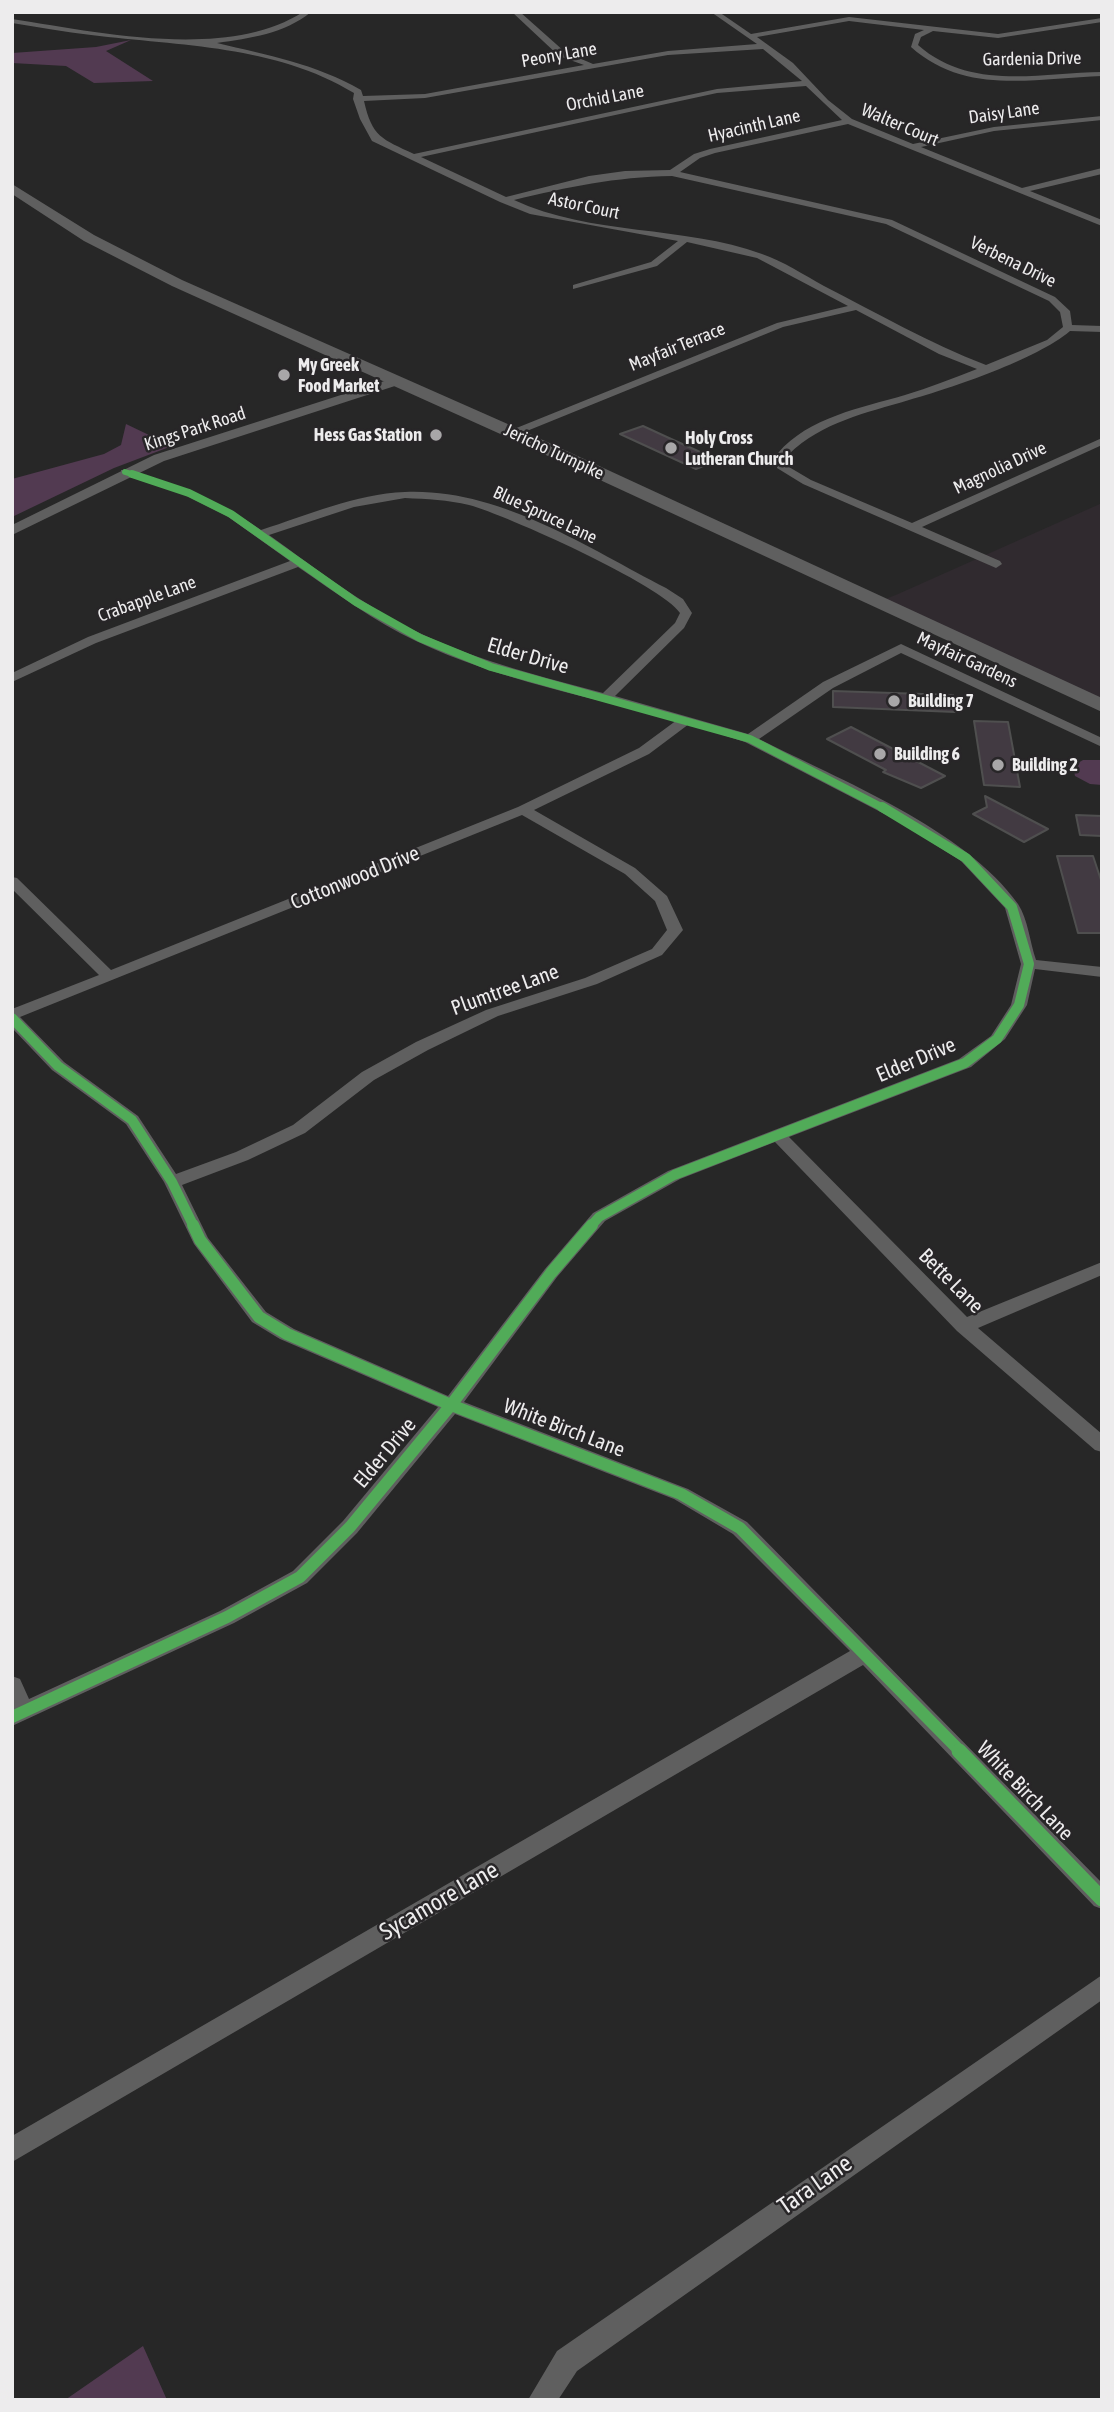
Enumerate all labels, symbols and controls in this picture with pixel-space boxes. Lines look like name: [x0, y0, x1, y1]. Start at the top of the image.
street label: Peony Lane: [520, 38, 598, 72]
street label: Gardenia Drive: [983, 47, 1081, 71]
street label: Orchid Lane: [564, 80, 646, 116]
street label: Daisy Lane: [967, 97, 1041, 129]
street label: Walter Court: [858, 99, 942, 151]
street label: Hyacinth Lane: [706, 105, 802, 147]
street label: Astor Court: [547, 188, 621, 224]
street label: Verbena Drive: [966, 232, 1060, 292]
street label: Mayfair Terrace: [626, 318, 728, 376]
place label: My Greek Food Market: [298, 354, 379, 396]
marker: My Greek Food Market: [276, 367, 292, 383]
street label: Kings Park Road: [142, 402, 248, 456]
street label: Jericho Turnpike: [501, 419, 607, 485]
place label: Hess Gas Station: [314, 424, 422, 446]
marker: Hess Gas Station: [428, 427, 444, 443]
place label: Holy Cross Lutheran Church: [685, 427, 793, 470]
street label: Magnolia Drive: [950, 437, 1050, 499]
marker: Holy Cross Lutheran Church: [663, 440, 679, 456]
street label: Blue Spruce Lane: [490, 481, 600, 549]
street label: Crabapple Lane: [95, 571, 199, 627]
street label: Mayfair Gardens: [913, 627, 1021, 693]
street label: Elder Drive: [484, 632, 572, 680]
place label: Building 7: [908, 690, 974, 712]
marker: Building 7: [886, 693, 902, 709]
place label: Building 6: [894, 743, 960, 765]
marker: Building 6: [872, 746, 888, 762]
place label: Building 2: [1012, 754, 1078, 776]
marker: Building 2: [990, 757, 1006, 773]
street label: Cottonwood Drive: [287, 841, 423, 915]
street label: Plumtree Lane: [448, 959, 562, 1021]
street label: Elder Drive: [873, 1032, 959, 1088]
street label: Bette Lane: [913, 1243, 989, 1319]
street label: White Birch Lane: [500, 1393, 628, 1463]
street label: Elder Drive: [348, 1413, 422, 1493]
street label: White Birch Lane: [972, 1736, 1078, 1846]
street label: Sycamore Lane: [374, 1855, 504, 1947]
street label: Tara Lane: [772, 2149, 858, 2221]

